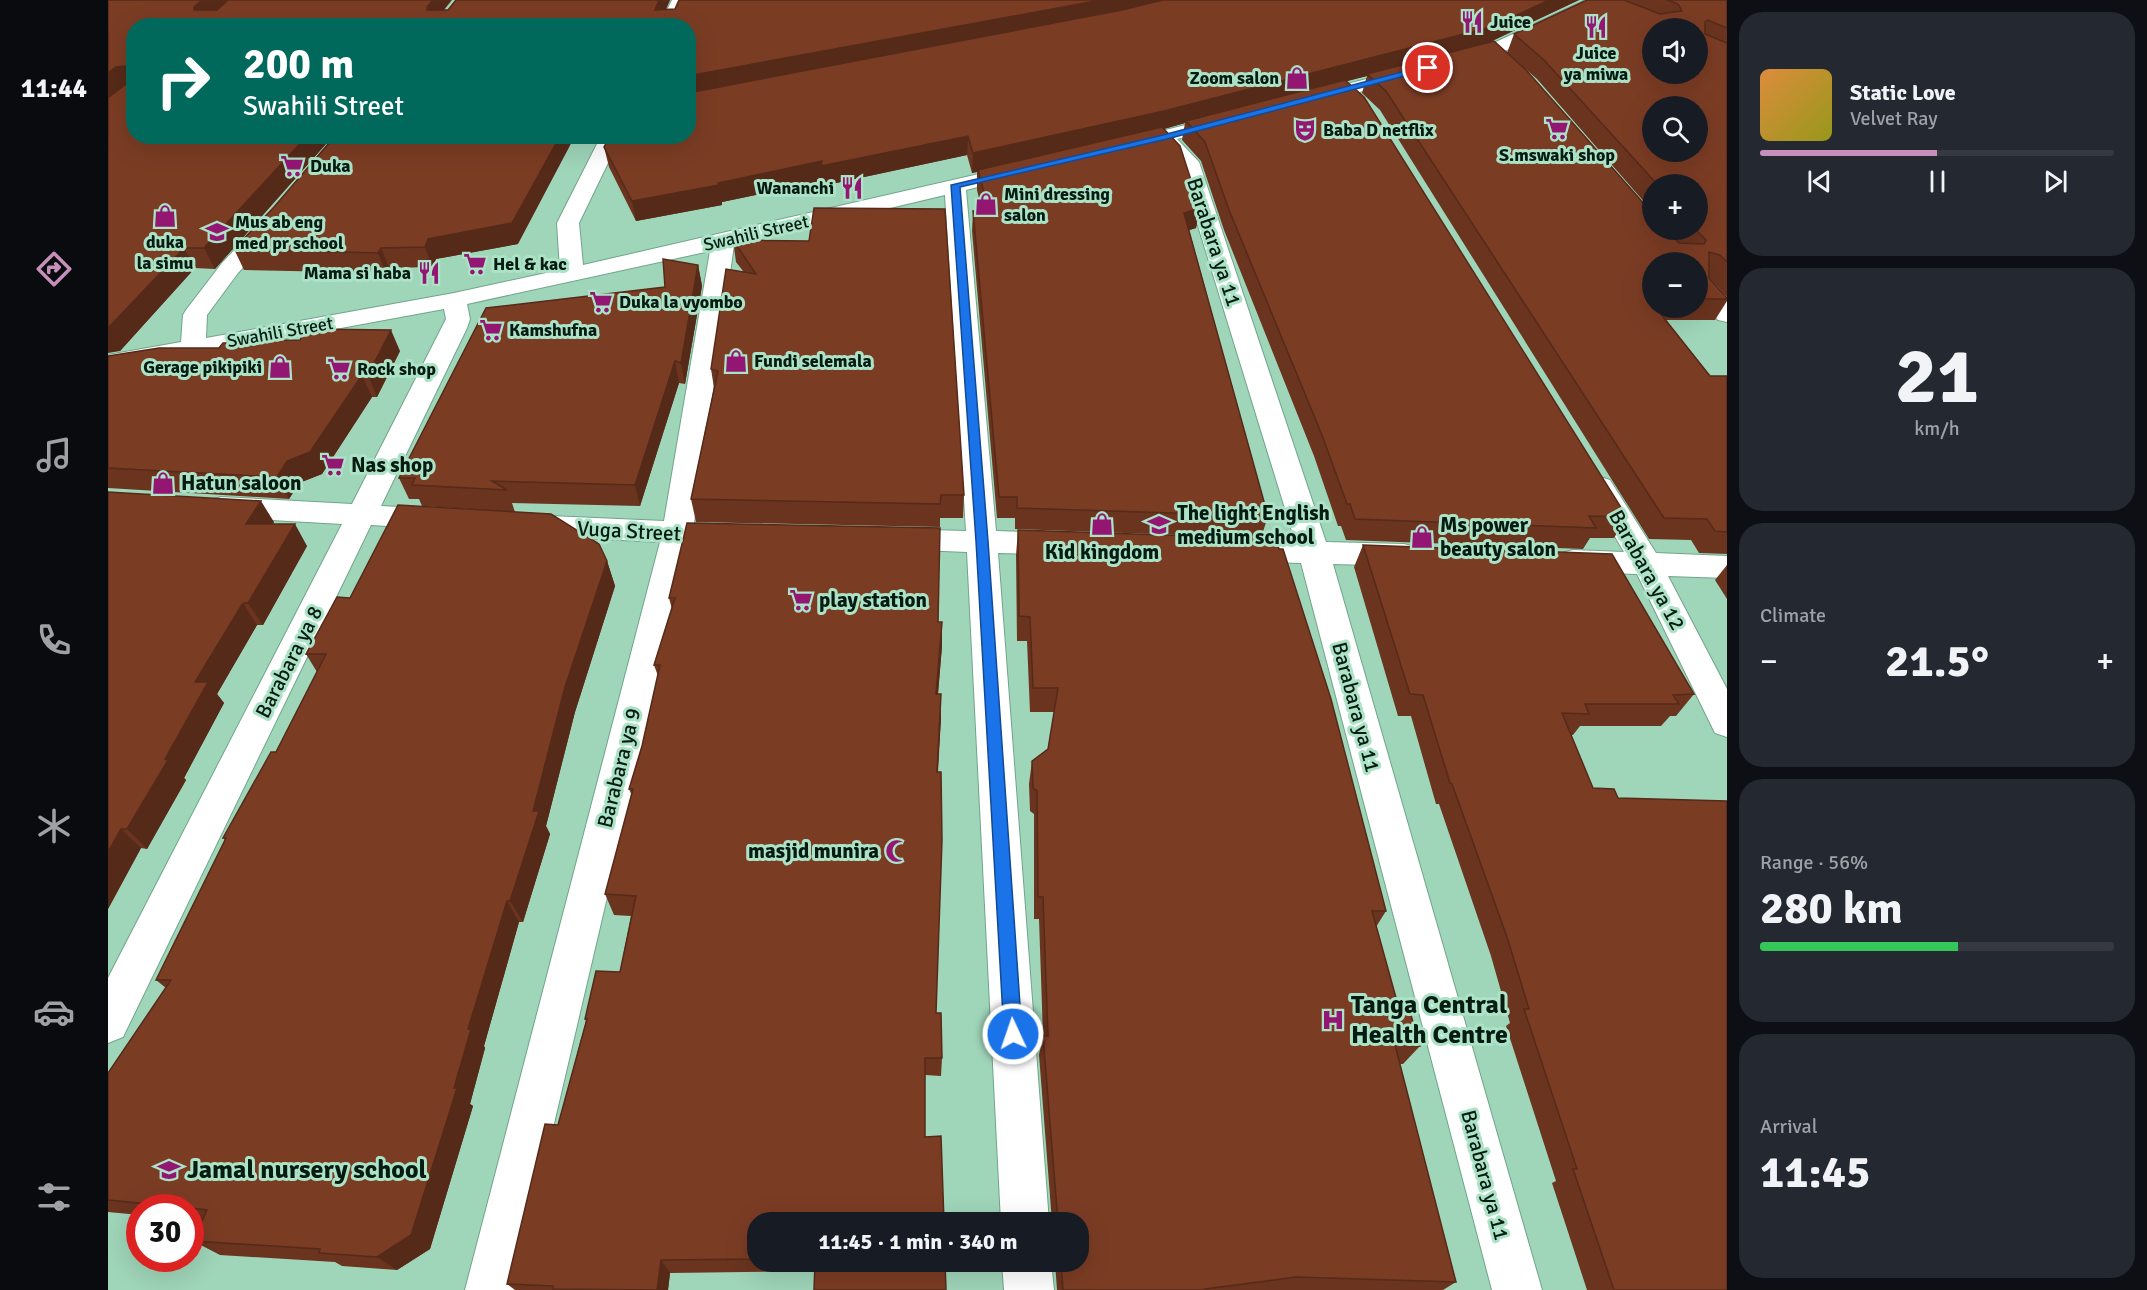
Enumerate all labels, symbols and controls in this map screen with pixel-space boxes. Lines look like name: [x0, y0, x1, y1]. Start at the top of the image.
restaurant icon: Juice: [1459, 9, 1485, 35]
place label: Juice: [1490, 11, 1531, 33]
restaurant icon: Juice ya miwa: [1583, 14, 1609, 40]
map controls: [1642, 18, 1708, 318]
button: sound: [1642, 18, 1708, 84]
text: 200 m: [243, 39, 354, 90]
icon: right: [144, 42, 222, 120]
pin: [1402, 42, 1453, 93]
place label: Juice ya miwa: [1563, 42, 1628, 85]
icon: arrive: [1411, 51, 1444, 84]
shop icon: Zoom salon: [1284, 65, 1310, 91]
place label: Zoom salon: [1190, 67, 1279, 89]
text: 11:44: [21, 72, 87, 105]
text: Static Love: [1850, 79, 1956, 106]
text: Swahili Street: [243, 90, 404, 123]
button: search: [1642, 96, 1708, 162]
text: Velvet Ray: [1850, 106, 1938, 131]
supermarket icon: S.mswaki shop: [1544, 116, 1570, 142]
theatre icon: Baba D netflix: [1292, 117, 1318, 143]
place label: Baba D netflix: [1323, 119, 1434, 141]
place label: S.mswaki shop: [1499, 144, 1615, 166]
supermarket icon: Duka: [279, 153, 305, 179]
place label: Duka: [310, 155, 351, 177]
icon: previous: [1803, 165, 1836, 198]
icon: pause: [1921, 165, 1954, 198]
icon: next: [2039, 165, 2072, 198]
street label: Barabara ya 11: [1181, 174, 1247, 310]
button: +: [1642, 174, 1708, 240]
restaurant icon: Wananchi: [839, 175, 865, 201]
place label: Wananchi: [756, 177, 834, 199]
place label: Mini dressing salon: [1004, 183, 1110, 226]
shop icon: Mini dressing salon: [973, 191, 999, 217]
shop icon: duka la simu: [152, 203, 178, 229]
street label: Swahili Street: [701, 210, 811, 256]
place label: Mus ab eng med pr school: [235, 211, 344, 254]
school or university icon: Mus ab eng med pr school: [204, 219, 230, 245]
place label: duka la simu: [137, 231, 193, 274]
icon: directions: [33, 248, 75, 290]
supermarket icon: Hel & kac: [462, 251, 488, 277]
button: −: [1642, 252, 1708, 318]
place label: Hel & kac: [493, 253, 567, 275]
restaurant icon: Mama si haba: [416, 260, 442, 286]
place label: Mama si haba: [304, 262, 411, 284]
supermarket icon: Duka la vyombo: [588, 289, 614, 315]
place label: Duka la vyombo: [619, 291, 743, 313]
street label: Swahili Street: [225, 312, 335, 352]
supermarket icon: Kamshufna: [478, 317, 504, 343]
place label: Kamshufna: [509, 319, 597, 341]
text: 21: [1895, 329, 1979, 425]
shop icon: Fundi selemala: [723, 348, 749, 374]
place label: Fundi selemala: [754, 350, 872, 372]
shop icon: Gerage pikipiki: [267, 354, 293, 380]
place label: Gerage pikipiki: [143, 356, 262, 378]
supermarket icon: Rock shop: [326, 356, 352, 382]
place label: Rock shop: [357, 358, 436, 380]
text: km/h: [1914, 416, 1960, 441]
icon: music: [33, 434, 75, 476]
supermarket icon: Nas shop: [320, 452, 346, 478]
place label: Nas shop: [351, 452, 433, 478]
shop icon: Hatun saloon: [150, 470, 176, 496]
place label: Hatun saloon: [181, 470, 301, 496]
place label: The light English medium school: [1177, 500, 1330, 550]
street label: Barabara ya 12: [1603, 505, 1691, 635]
shop icon: Kid kingdom: [1089, 511, 1115, 537]
school or university icon: The light English medium school: [1146, 512, 1172, 538]
place label: Ms power beauty salon: [1440, 512, 1556, 562]
street label: Vuga Street: [576, 515, 682, 547]
shop icon: Ms power beauty salon: [1409, 524, 1435, 550]
place label: Kid kingdom: [1045, 539, 1159, 565]
supermarket icon: play station: [788, 587, 814, 613]
place label: play station: [819, 587, 927, 613]
street label: Barabara ya 8: [250, 602, 328, 722]
text: Climate: [1760, 603, 1826, 628]
icon: phone: [33, 619, 75, 661]
text: 21.5°: [1885, 634, 1989, 689]
street label: Barabara ya 11: [1326, 639, 1386, 775]
text: −: [1760, 641, 1778, 682]
text: +: [2096, 641, 2114, 682]
street label: Barabara ya 9: [592, 706, 646, 830]
icon: climate: [33, 805, 75, 847]
place label: masjid munira: [748, 838, 879, 864]
mosque icon: masjid munira: [884, 838, 910, 864]
text: Range · 56%: [1760, 850, 1868, 875]
text: 280 km: [1760, 881, 1903, 936]
place label: Tanga Central Health Centre: [1351, 989, 1508, 1051]
icon: car: [33, 991, 75, 1033]
position arrow: [981, 1002, 1045, 1066]
hospital icon: Tanga Central Health Centre: [1320, 1007, 1346, 1033]
street label: Barabara ya 11: [1455, 1107, 1515, 1243]
text: Arrival: [1760, 1114, 1818, 1139]
text: 11:45: [1760, 1145, 1870, 1200]
place label: Jamal nursery school: [187, 1154, 427, 1186]
school or university icon: Jamal nursery school: [156, 1157, 182, 1183]
icon: filters: [33, 1176, 75, 1218]
speed limit sign: 30: [126, 1194, 204, 1272]
text: 11:45 · 1 min · 340 m: [818, 1228, 1018, 1255]

